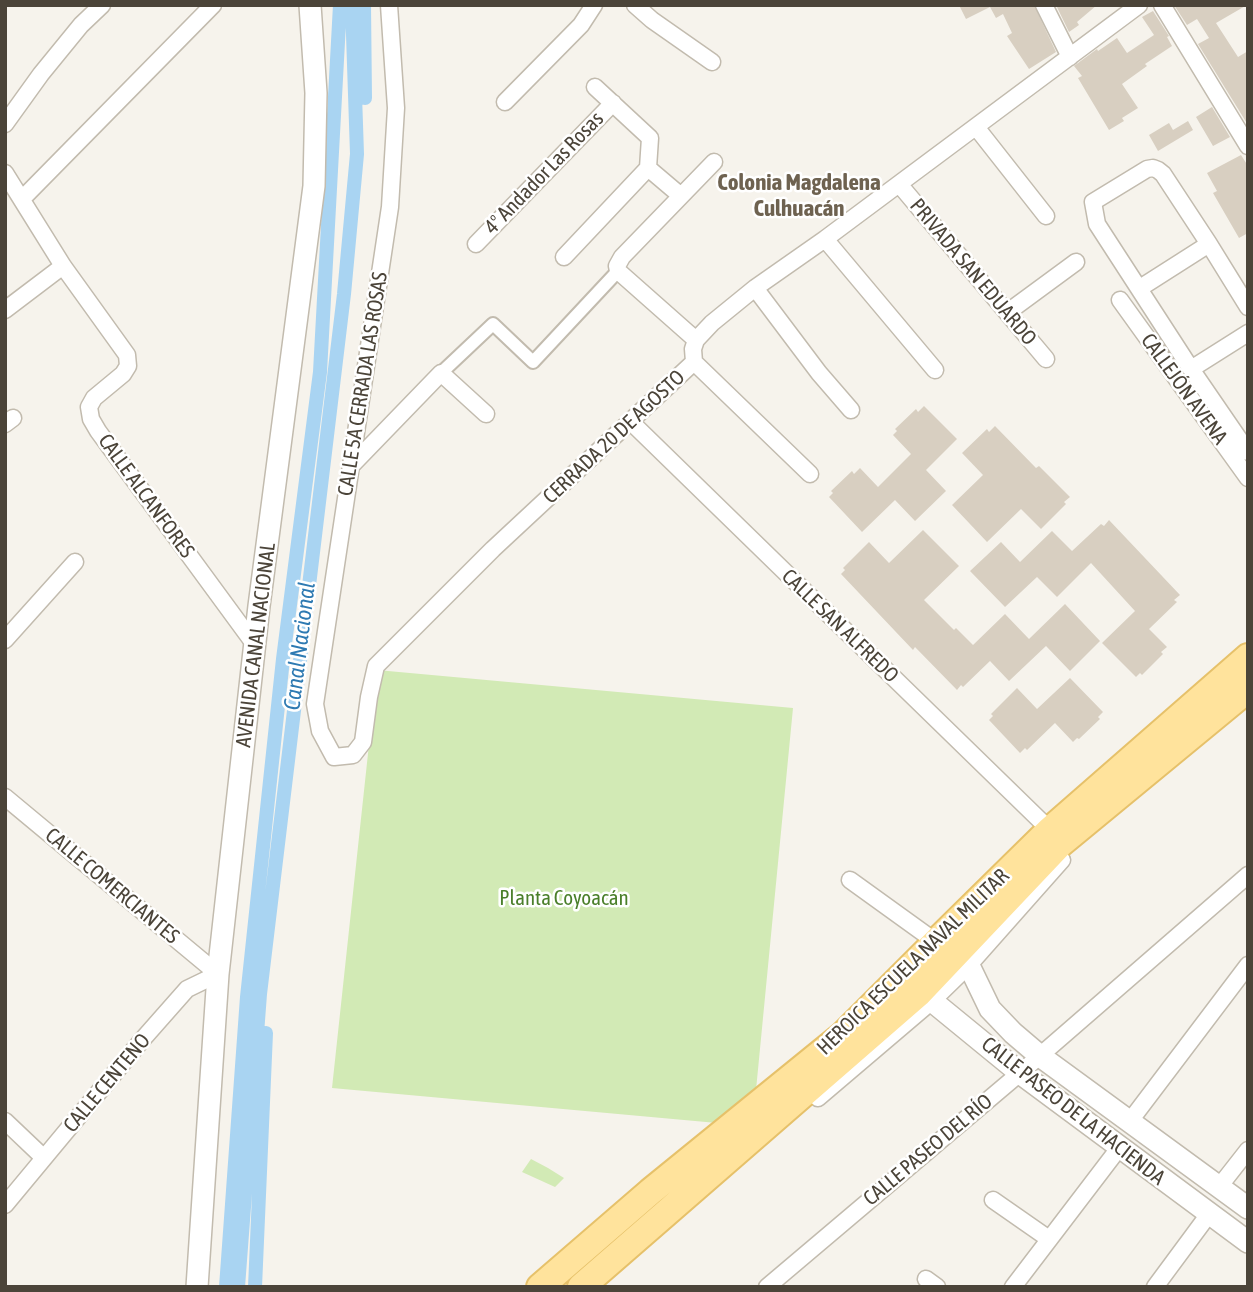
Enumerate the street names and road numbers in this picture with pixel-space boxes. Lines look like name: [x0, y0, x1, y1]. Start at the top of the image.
street label: 4º Andador Las Rosas: [479, 106, 609, 240]
street label: PRIVADA SAN EDUARDO: [904, 194, 1042, 350]
street label: CALLE 5A CERRADA LAS ROSAS: [333, 270, 393, 498]
street label: CALLEJÓN AVENA: [1135, 329, 1233, 449]
street label: CERRADA 20 DE AGOSTO: [538, 365, 690, 509]
street label: CALLE ALCANFORES: [93, 429, 199, 563]
street label: AVENIDA CANAL NACIONAL: [231, 541, 281, 749]
street label: CALLE SAN ALFREDO: [776, 564, 904, 688]
street label: CALLE COMERCIANTES: [40, 823, 184, 949]
street label: HEROICA ESCUELA NAVAL MILITAR: [812, 864, 1014, 1060]
street label: CALLE CENTENO: [58, 1028, 156, 1138]
street label: CALLE PASEO DE LA HACIENDA: [976, 1031, 1170, 1191]
street label: CALLE PASEO DEL RÍO: [859, 1089, 997, 1211]

